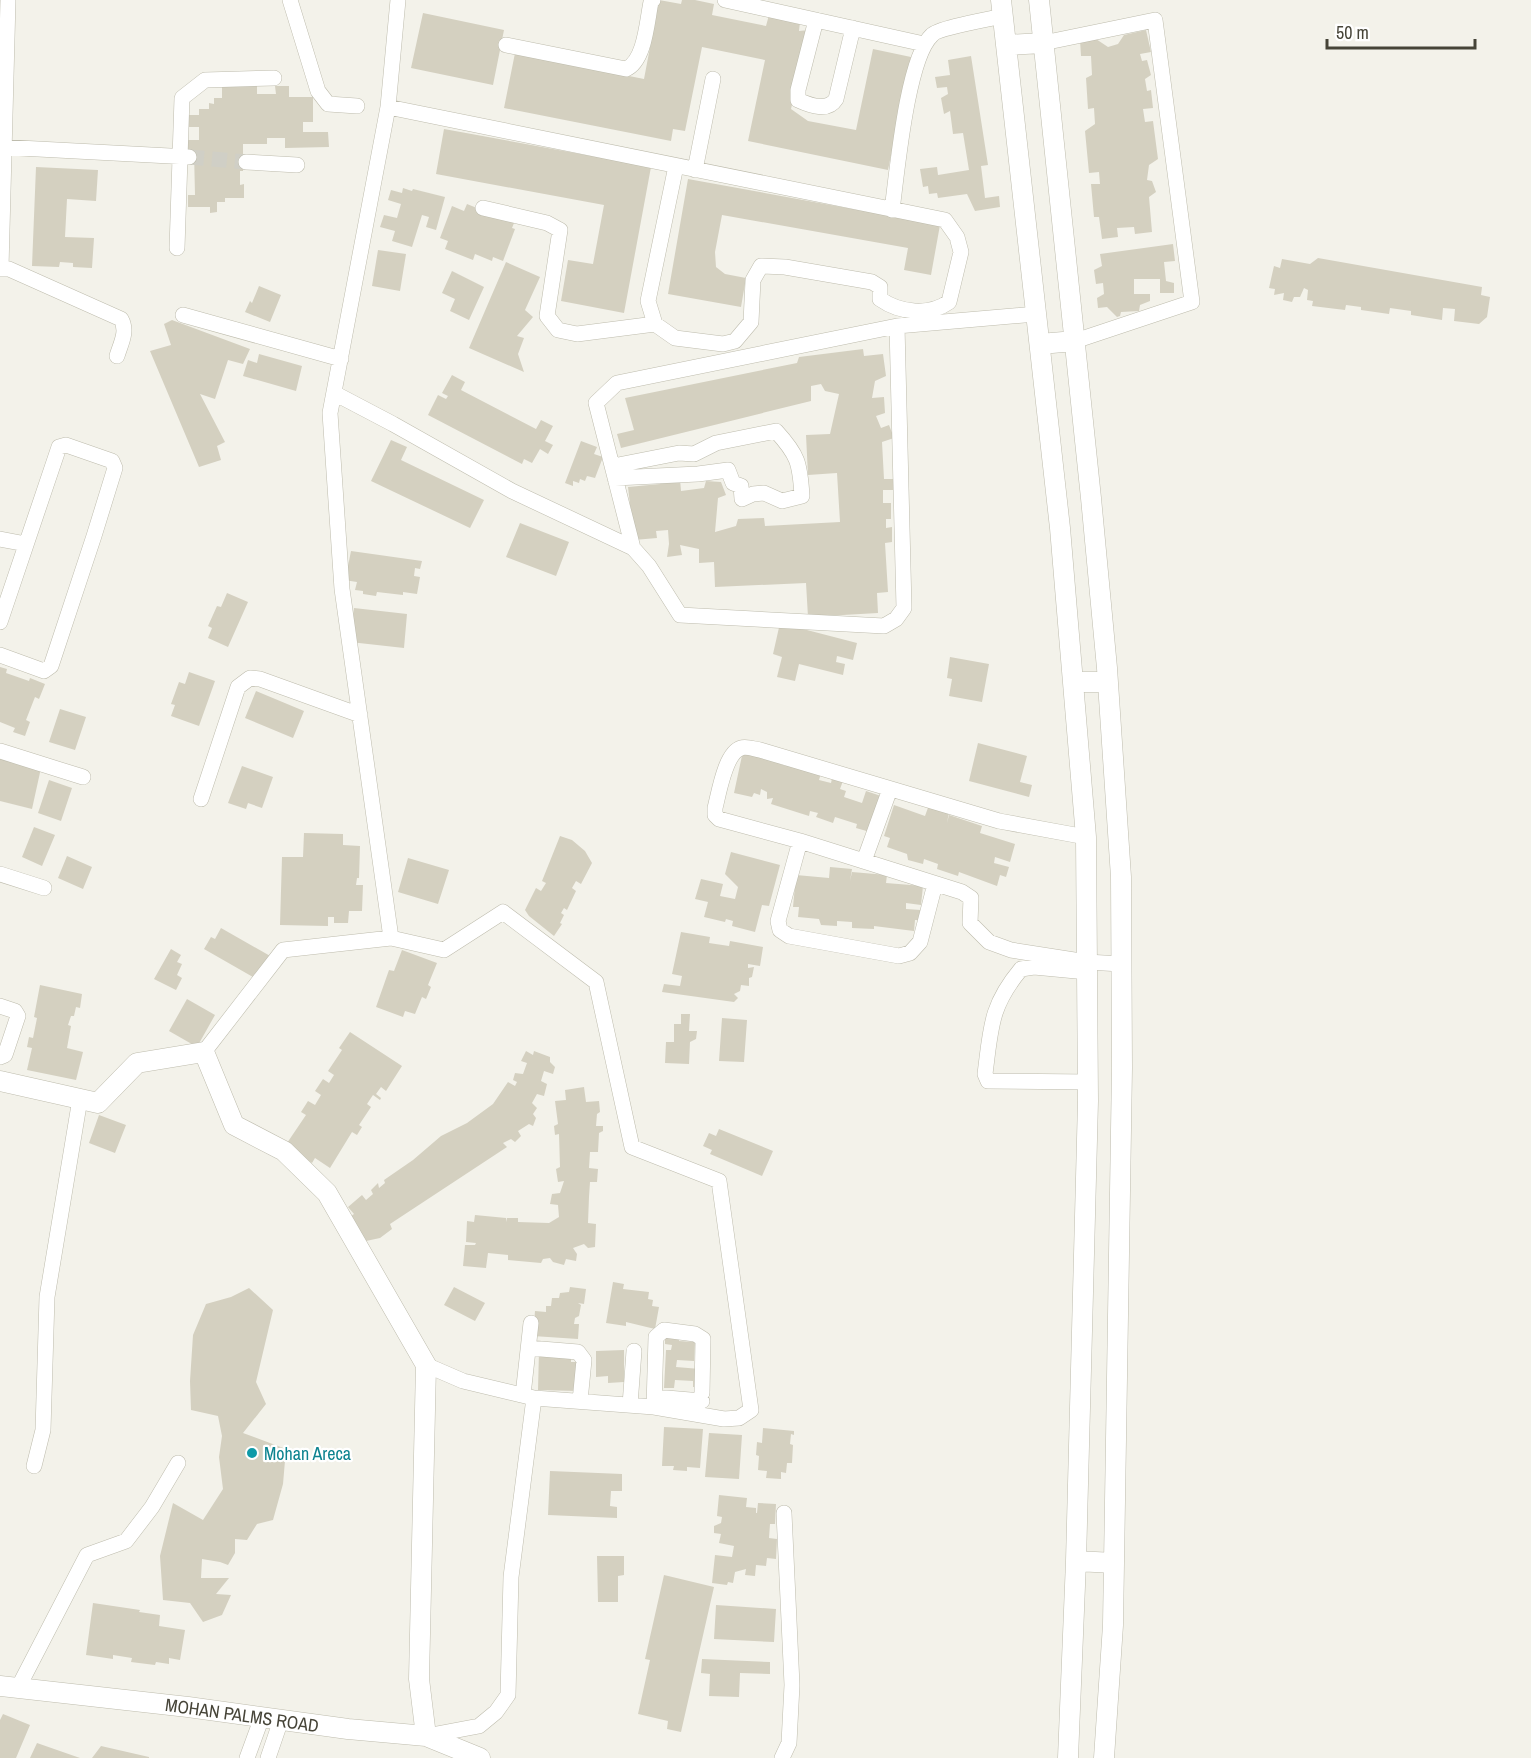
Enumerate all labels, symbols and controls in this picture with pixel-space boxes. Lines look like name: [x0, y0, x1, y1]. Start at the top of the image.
scale bar: [1327, 12, 1476, 50]
text: 50 m: [1336, 20, 1369, 45]
place label: Mohan Areca: [264, 1441, 351, 1466]
marker: Mohan Areca: [245, 1446, 259, 1460]
street label: MOHAN PALMS ROAD: [164, 1692, 320, 1738]

